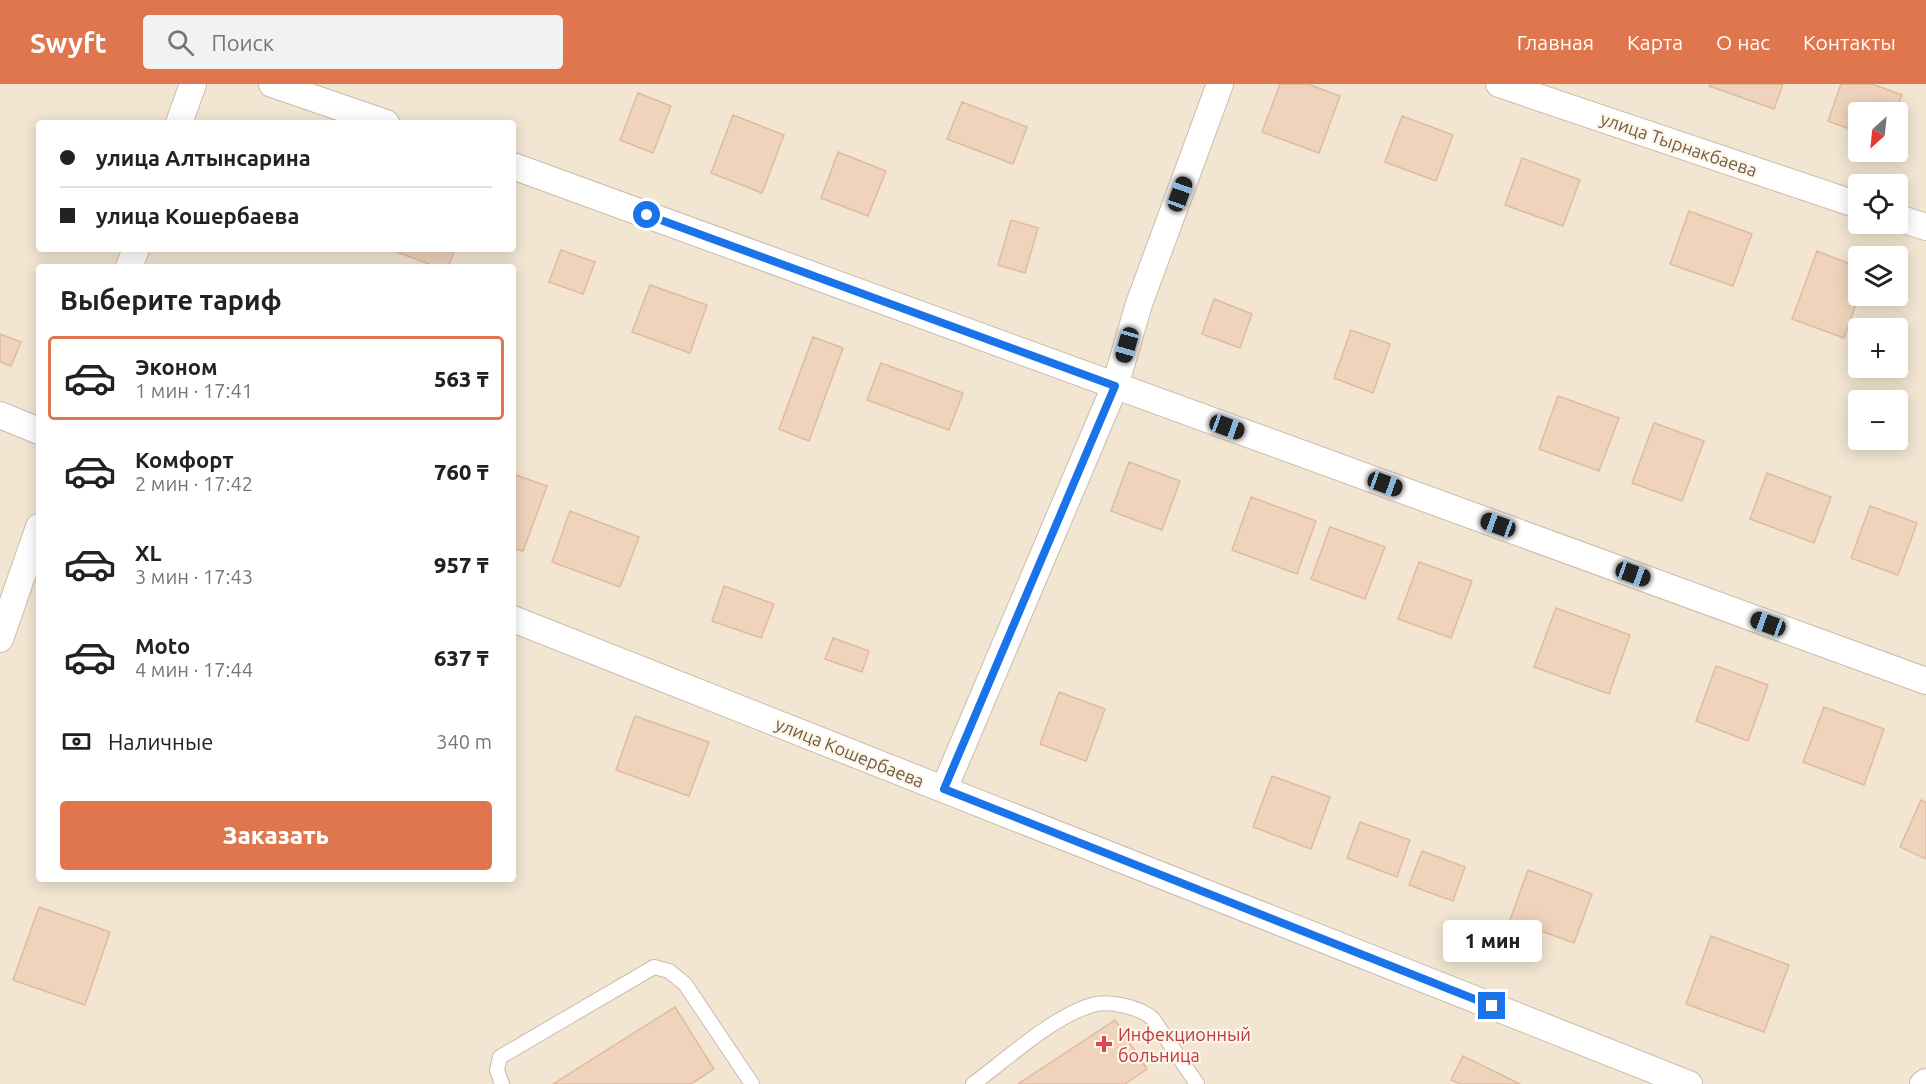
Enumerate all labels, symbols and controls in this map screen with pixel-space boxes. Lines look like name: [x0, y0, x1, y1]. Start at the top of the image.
search box: [143, 15, 563, 69]
icon: search: [164, 26, 197, 59]
text: Swyft: [30, 27, 107, 58]
text: Поиск: [212, 30, 274, 55]
text: Главная: [1517, 30, 1594, 54]
text: Карта: [1627, 30, 1683, 54]
text: О нас: [1716, 30, 1770, 54]
text: Контакты: [1803, 30, 1896, 54]
north arrow: [1848, 102, 1908, 162]
map controls: [1848, 102, 1908, 450]
street label: улица Тырнакбаева: [1598, 108, 1760, 180]
text: улица Алтынсарина: [96, 145, 311, 170]
car: [1165, 174, 1195, 214]
button: locate: [1848, 174, 1908, 234]
route start: [633, 201, 660, 228]
text: улица Кошербаева: [96, 203, 299, 228]
button: layers: [1848, 246, 1908, 306]
text: Выберите тариф: [60, 285, 282, 315]
button: +: [1848, 318, 1908, 378]
car: [1113, 325, 1141, 365]
icon: car: [63, 351, 117, 405]
text: Эконом: [135, 354, 217, 379]
text: 563 ₸: [434, 366, 489, 391]
text: 1 мин · 17:41: [135, 379, 253, 402]
button: −: [1848, 390, 1908, 450]
car: [1207, 412, 1247, 442]
icon: car: [63, 444, 117, 498]
text: Комфорт: [135, 447, 234, 472]
text: 760 ₸: [434, 459, 489, 484]
car: [1365, 469, 1405, 499]
text: 2 мин · 17:42: [135, 472, 253, 495]
car: [1478, 510, 1518, 540]
icon: car: [63, 537, 117, 591]
text: XL: [135, 540, 162, 565]
text: 957 ₸: [434, 552, 489, 577]
car: [1613, 559, 1653, 589]
text: 3 мин · 17:43: [135, 565, 253, 588]
car: [1748, 609, 1788, 639]
icon: car: [63, 630, 117, 684]
text: Moto: [135, 633, 190, 658]
text: 637 ₸: [434, 645, 489, 670]
text: 4 мин · 17:44: [135, 658, 253, 681]
street label: улица Кошербаева: [773, 713, 927, 791]
icon: cash: [60, 725, 93, 758]
text: Наличные: [108, 729, 213, 754]
text: 340 m: [436, 730, 492, 753]
button: Заказать: [60, 801, 492, 870]
callout: 1 мин: [1442, 919, 1541, 961]
text: 1 мин: [1465, 929, 1520, 952]
route end: [1478, 992, 1505, 1019]
place label: Инфекционный больница: [1118, 1024, 1251, 1065]
marker: Инфекционный больница: [1095, 1035, 1113, 1053]

